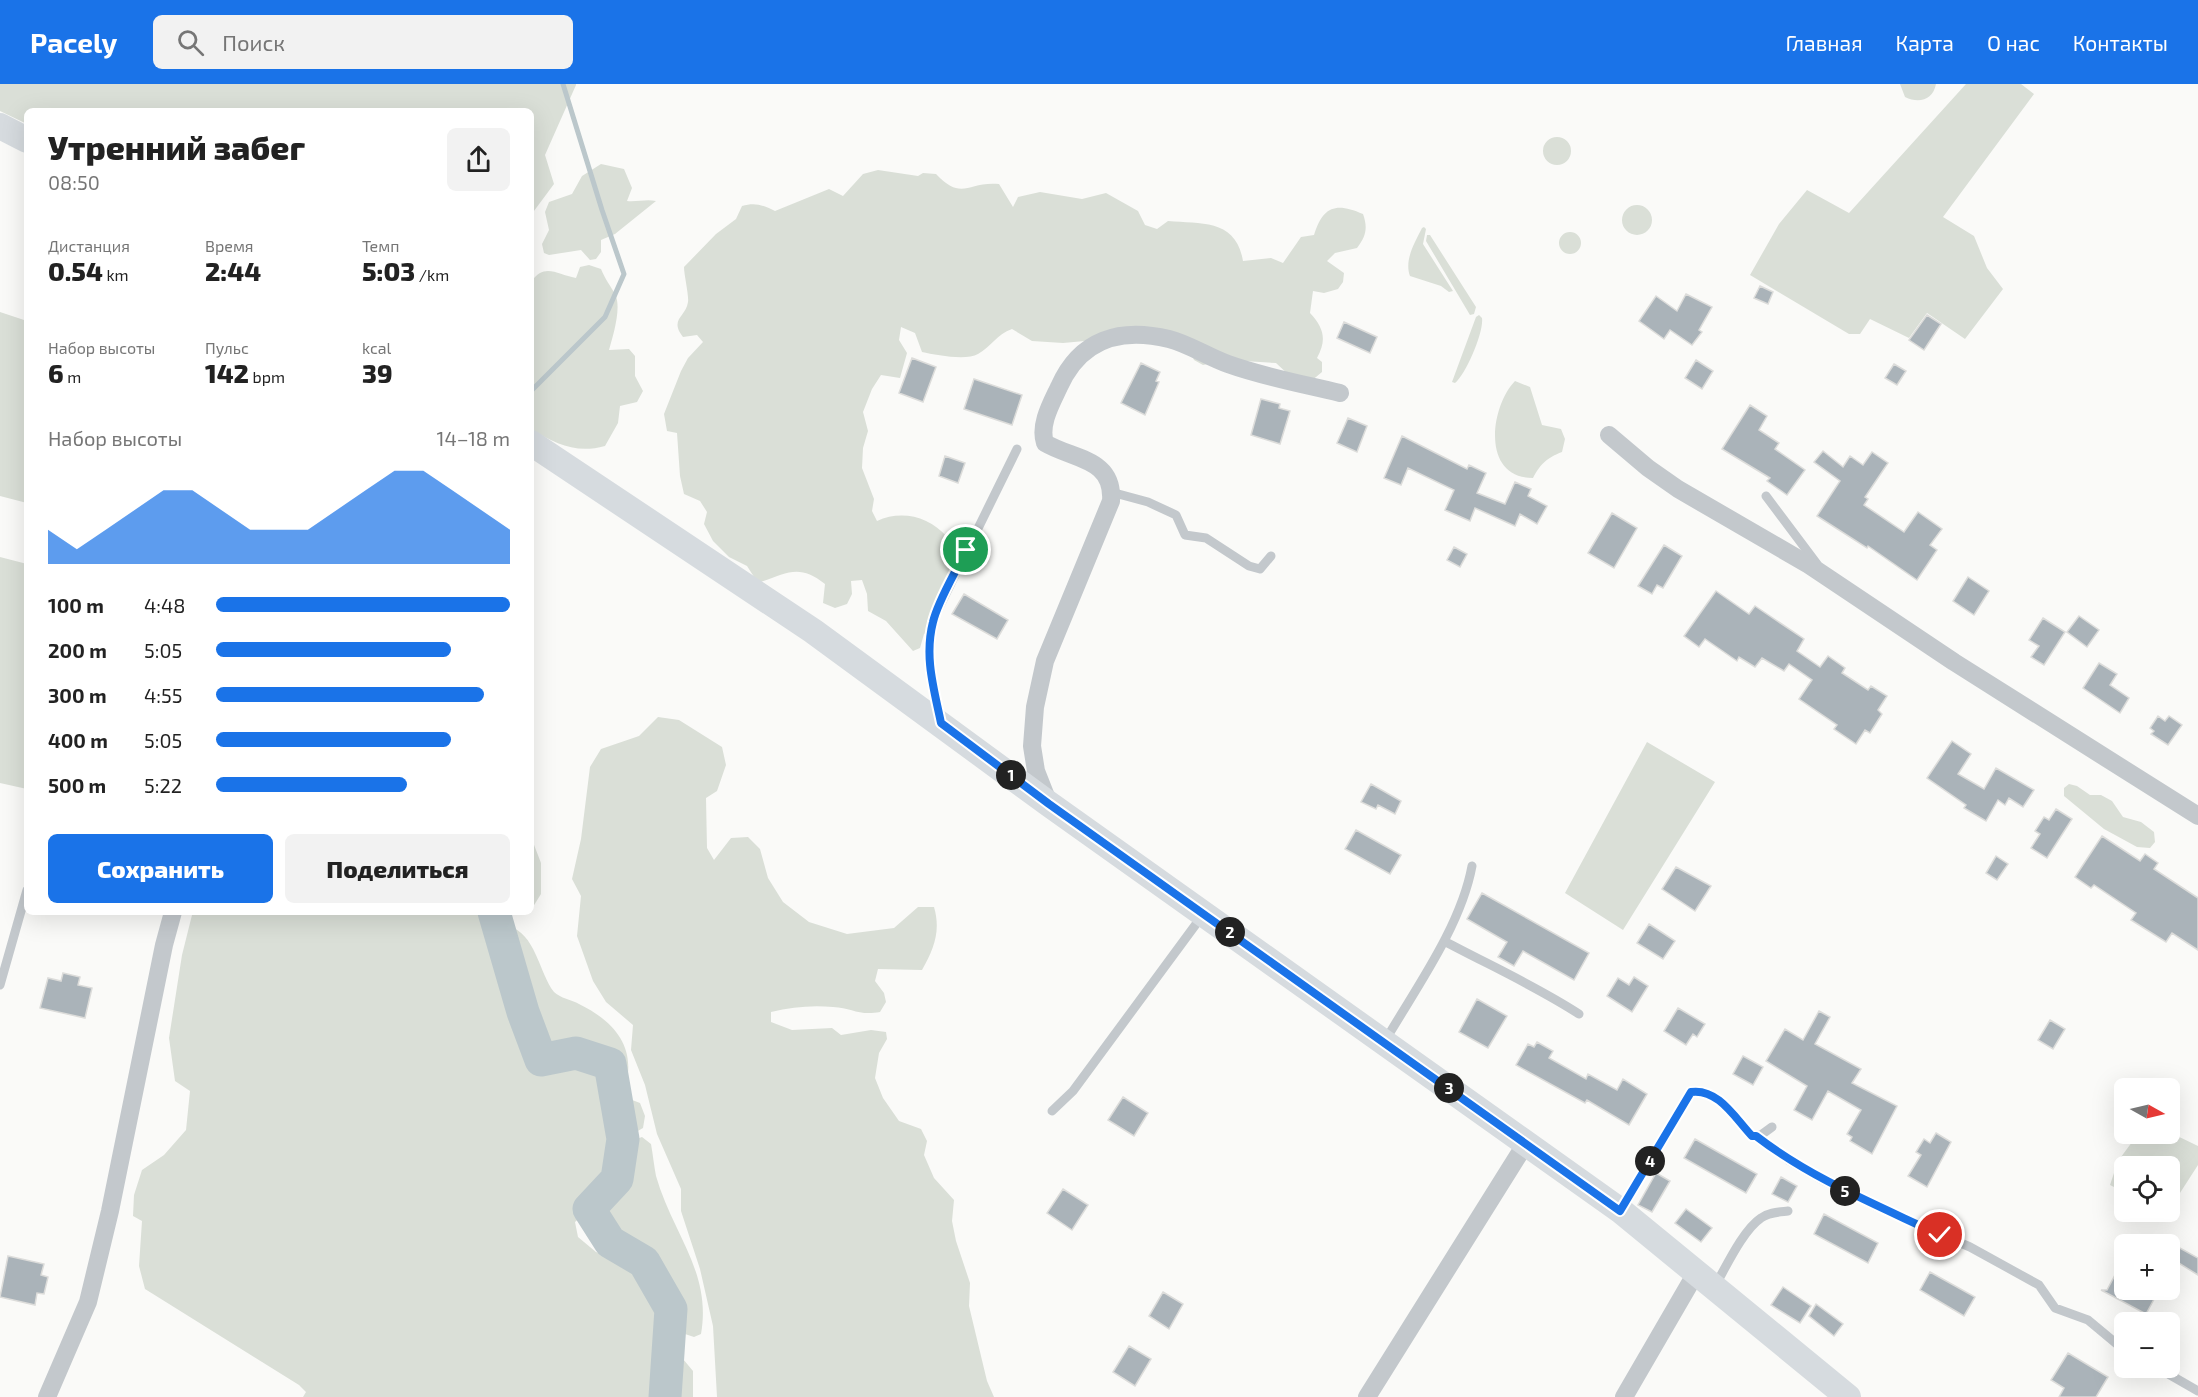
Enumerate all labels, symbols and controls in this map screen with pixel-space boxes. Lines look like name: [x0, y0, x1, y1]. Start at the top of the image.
search box: [153, 15, 573, 69]
text: Pacely: [30, 25, 117, 59]
icon: search: [174, 26, 207, 59]
text: Поиск: [222, 29, 285, 55]
text: Главная: [1786, 30, 1863, 55]
text: Карта: [1896, 30, 1954, 55]
text: О нас: [1987, 30, 2040, 55]
text: Контакты: [2073, 30, 2168, 55]
text: Утренний забег: [48, 127, 305, 167]
button: share: [447, 128, 510, 191]
text: 08:50: [48, 170, 100, 194]
text: Дистанция: [48, 236, 130, 255]
text: Время: [205, 236, 254, 255]
text: Темп: [362, 236, 399, 255]
text: 0.54: [48, 255, 103, 286]
text: 2:44: [205, 255, 261, 286]
text: 5:03: [362, 255, 415, 286]
text: km: [103, 265, 129, 284]
text: /km: [415, 265, 449, 284]
text: Набор высоты: [48, 338, 155, 357]
text: Пульс: [205, 338, 249, 357]
text: kcal: [362, 338, 391, 357]
text: 6: [48, 357, 64, 388]
text: 142: [205, 357, 249, 388]
text: 39: [362, 357, 393, 388]
text: m: [64, 367, 81, 386]
text: bpm: [249, 367, 285, 386]
text: Набор высоты: [48, 426, 182, 450]
text: 14–18 m: [436, 426, 510, 450]
pin: [940, 524, 991, 575]
icon: arrive: [949, 533, 982, 566]
text: 100 m: [48, 593, 104, 617]
text: 4:48: [144, 593, 185, 617]
text: 200 m: [48, 638, 107, 662]
text: 5:05: [144, 638, 182, 662]
text: 300 m: [48, 683, 107, 707]
text: 4:55: [144, 683, 182, 707]
text: 400 m: [48, 728, 108, 752]
text: 5:05: [144, 728, 182, 752]
pin: 1: [996, 760, 1026, 790]
text: 1: [1008, 765, 1014, 784]
text: 500 m: [48, 773, 106, 797]
text: 5:22: [144, 773, 182, 797]
button: Сохранить: [48, 834, 273, 903]
button: Поделиться: [285, 834, 510, 903]
pin: 2: [1215, 917, 1245, 947]
text: 2: [1225, 922, 1235, 941]
pin: 3: [1434, 1073, 1464, 1103]
text: 3: [1444, 1078, 1454, 1097]
north arrow: [2114, 1078, 2180, 1144]
map controls: [2114, 1078, 2180, 1378]
pin: 4: [1635, 1146, 1665, 1176]
text: 4: [1645, 1151, 1655, 1170]
button: locate: [2114, 1156, 2180, 1222]
pin: 5: [1830, 1176, 1860, 1206]
text: 5: [1841, 1181, 1849, 1200]
pin: [1914, 1209, 1965, 1260]
icon: check: [1923, 1218, 1956, 1251]
button: +: [2114, 1234, 2180, 1300]
button: −: [2114, 1312, 2180, 1378]

